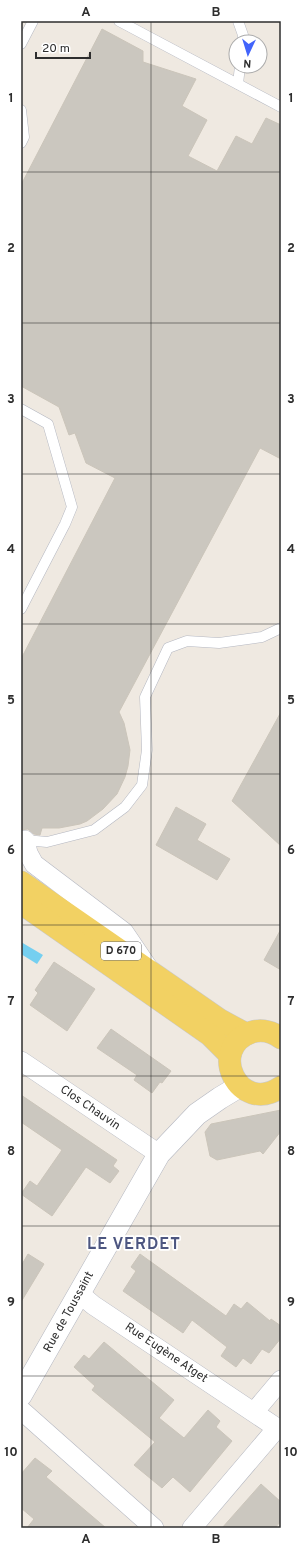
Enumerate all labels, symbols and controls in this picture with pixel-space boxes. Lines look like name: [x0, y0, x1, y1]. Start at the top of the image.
text: A: [81, 5, 91, 21]
text: B: [212, 5, 221, 21]
scale bar: [36, 34, 90, 60]
north arrow: [228, 34, 268, 74]
text: 20 m: [42, 41, 70, 57]
text: N: [243, 56, 252, 70]
text: 1: [8, 91, 14, 107]
text: 1: [288, 91, 294, 107]
text: 2: [7, 241, 15, 257]
text: 2: [287, 241, 295, 257]
text: 3: [7, 392, 15, 408]
text: 3: [287, 392, 295, 408]
text: 4: [7, 542, 15, 558]
text: 4: [287, 542, 295, 558]
text: 5: [7, 693, 15, 709]
text: 5: [287, 693, 295, 709]
text: 6: [7, 843, 15, 859]
text: 6: [287, 843, 295, 859]
road number: D 670: [101, 942, 141, 960]
text: 7: [8, 994, 15, 1010]
text: 7: [288, 994, 295, 1010]
street label: Clos Chauvin: [57, 1082, 123, 1134]
text: 8: [7, 1144, 15, 1160]
text: 8: [287, 1144, 295, 1160]
district label: LE VERDET: [87, 1235, 181, 1255]
street label: Rue de Toussaint: [40, 1269, 98, 1355]
text: 9: [7, 1295, 15, 1311]
text: 9: [287, 1295, 295, 1311]
street label: Rue Eugène Atget: [121, 1319, 211, 1387]
text: 10: [4, 1445, 18, 1461]
text: 10: [284, 1445, 298, 1461]
text: A: [81, 1532, 91, 1548]
text: B: [212, 1532, 221, 1548]

